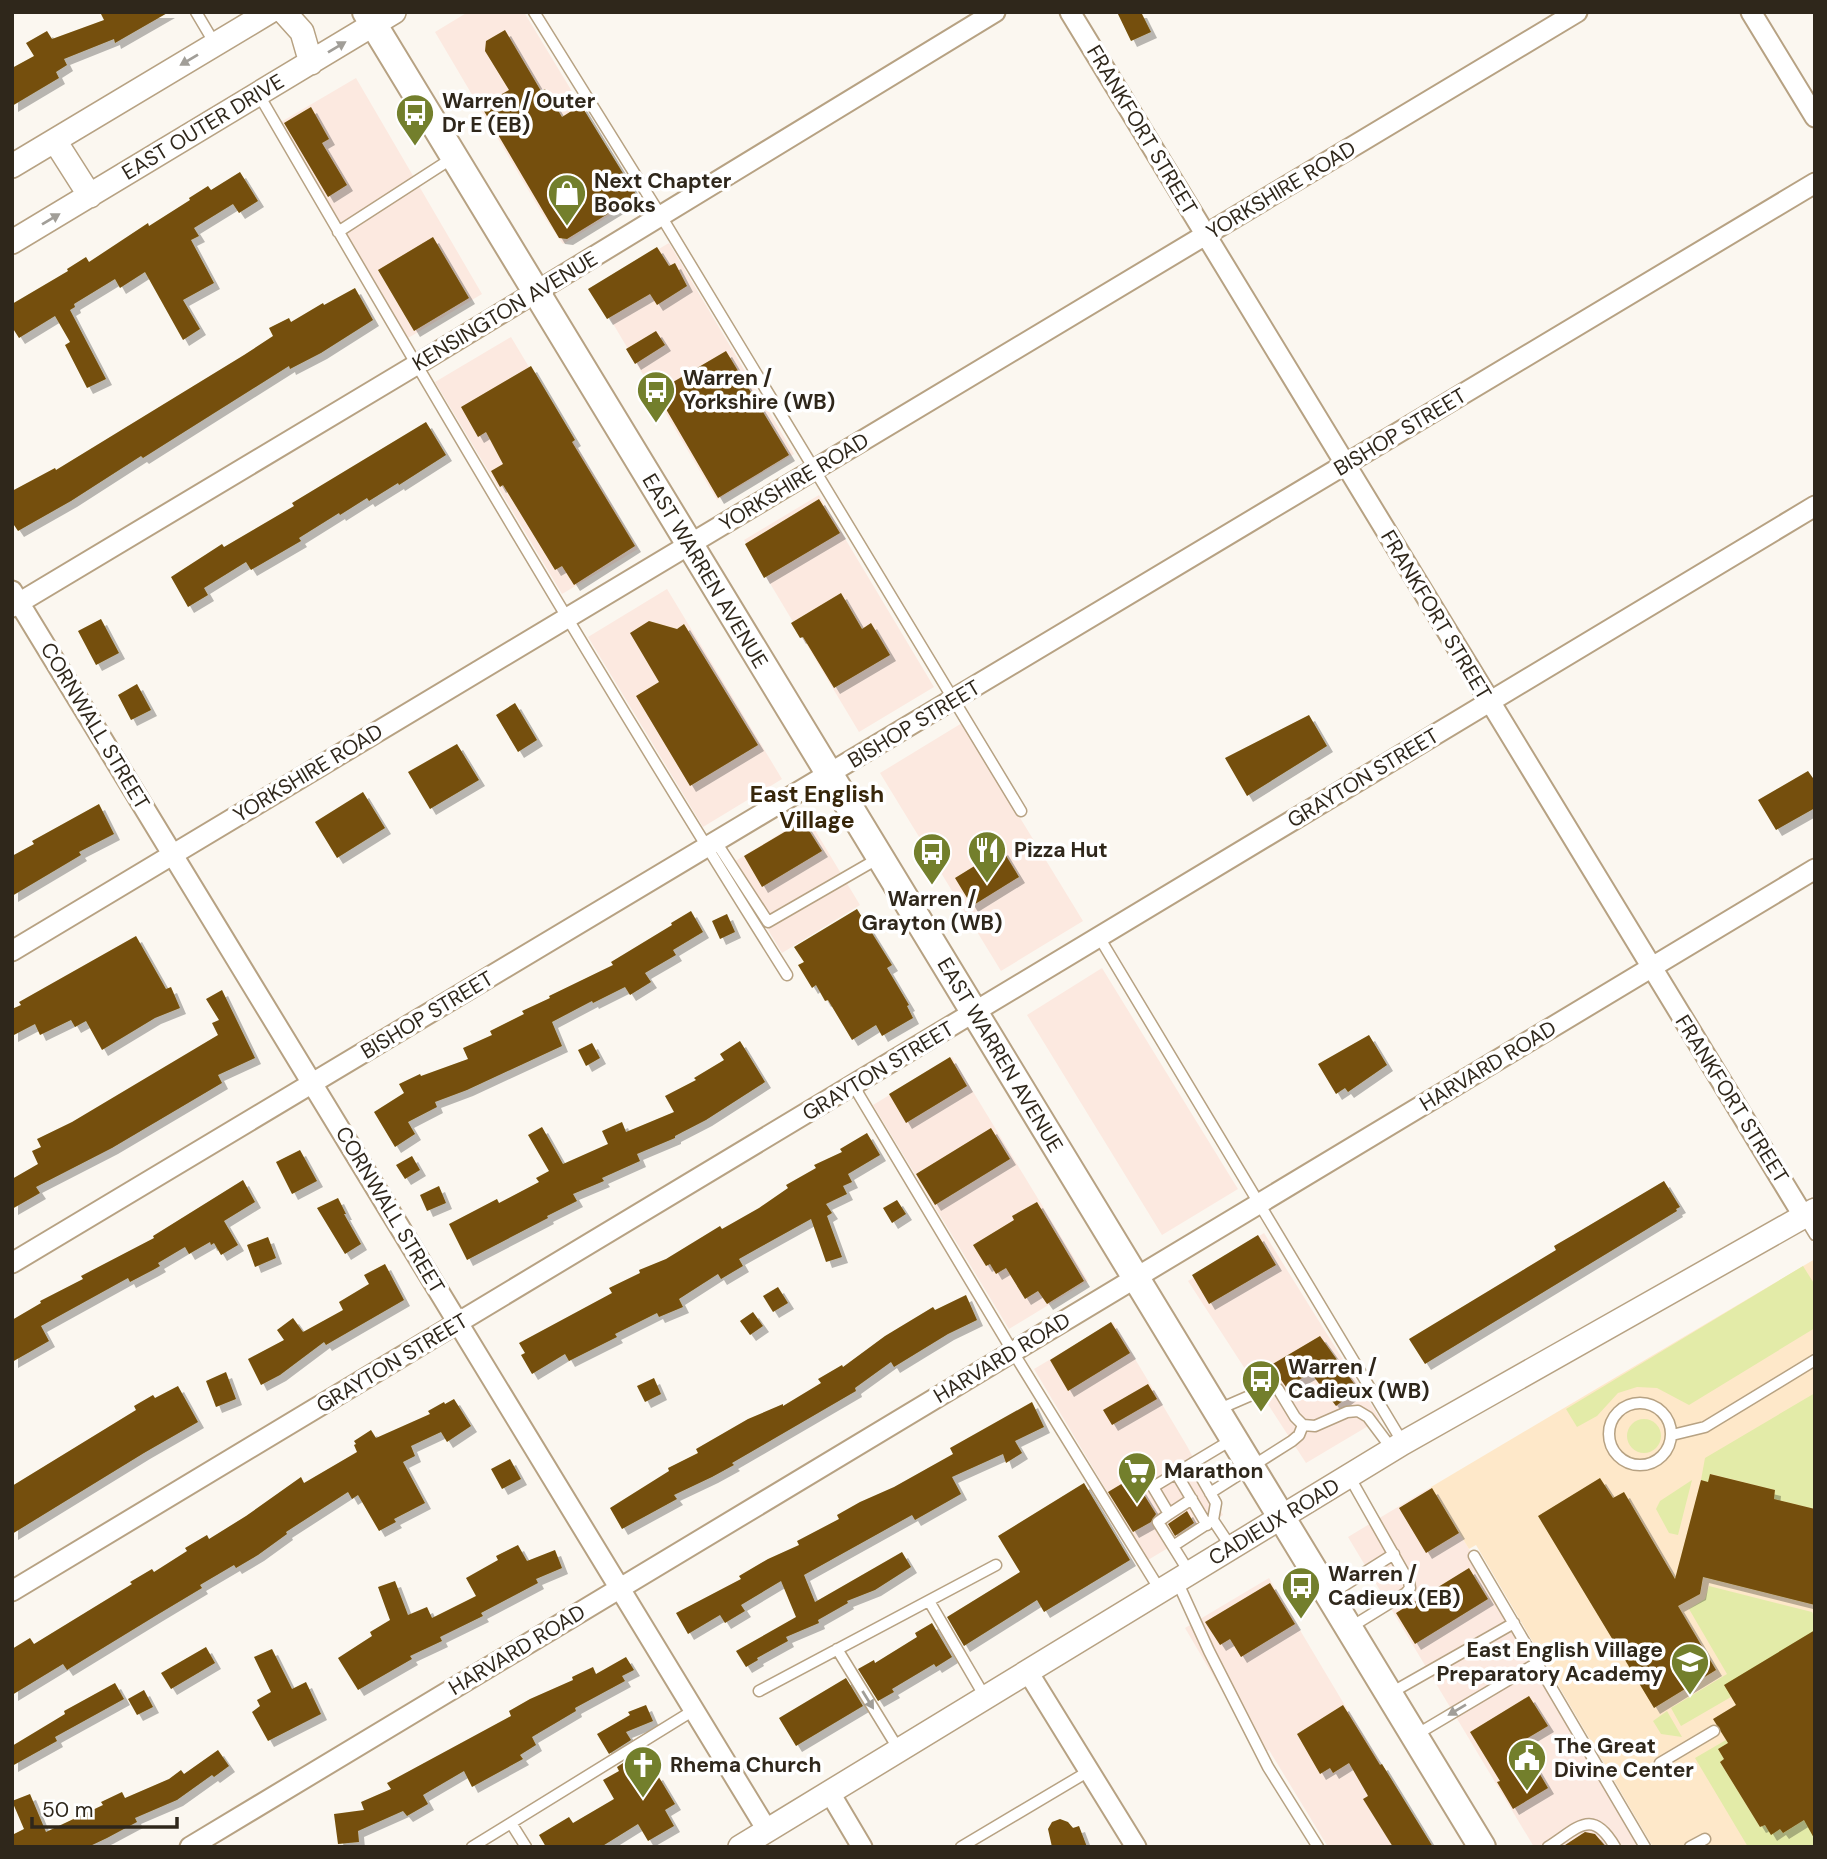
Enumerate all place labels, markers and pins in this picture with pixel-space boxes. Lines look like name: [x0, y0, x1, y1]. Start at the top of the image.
place label: Warren / Outer Dr E (EB): [442, 87, 596, 139]
bus stop icon: Warren / Outer Dr E (EB): [394, 92, 436, 147]
place label: Next Chapter Books: [594, 167, 732, 219]
shop icon: Next Chapter Books: [546, 172, 588, 227]
place label: Warren / Yorkshire (WB): [683, 364, 835, 416]
bus stop icon: Warren / Yorkshire (WB): [635, 369, 677, 424]
restaurant icon: Pizza Hut: [966, 829, 1008, 884]
bus stop icon: Warren / Grayton (WB): [911, 831, 953, 886]
place label: Pizza Hut: [1014, 836, 1108, 864]
place label: Warren / Grayton (WB): [862, 885, 1002, 937]
place label: Warren / Cadieux (WB): [1288, 1353, 1430, 1405]
bus stop icon: Warren / Cadieux (WB): [1240, 1358, 1282, 1413]
supermarket icon: Marathon: [1116, 1450, 1158, 1505]
place label: Marathon: [1164, 1457, 1264, 1485]
place label: Warren / Cadieux (EB): [1328, 1560, 1460, 1612]
bus stop icon: Warren / Cadieux (EB): [1280, 1565, 1322, 1620]
place label: East English Village Preparatory Academy: [1436, 1636, 1663, 1688]
school or university icon: East English Village Preparatory Academy: [1669, 1641, 1711, 1696]
place label: The Great Divine Center: [1554, 1732, 1694, 1784]
public building icon: The Great Divine Center: [1506, 1737, 1548, 1792]
church icon: Rhema Church: [622, 1744, 664, 1799]
place label: Rhema Church: [670, 1751, 821, 1779]

